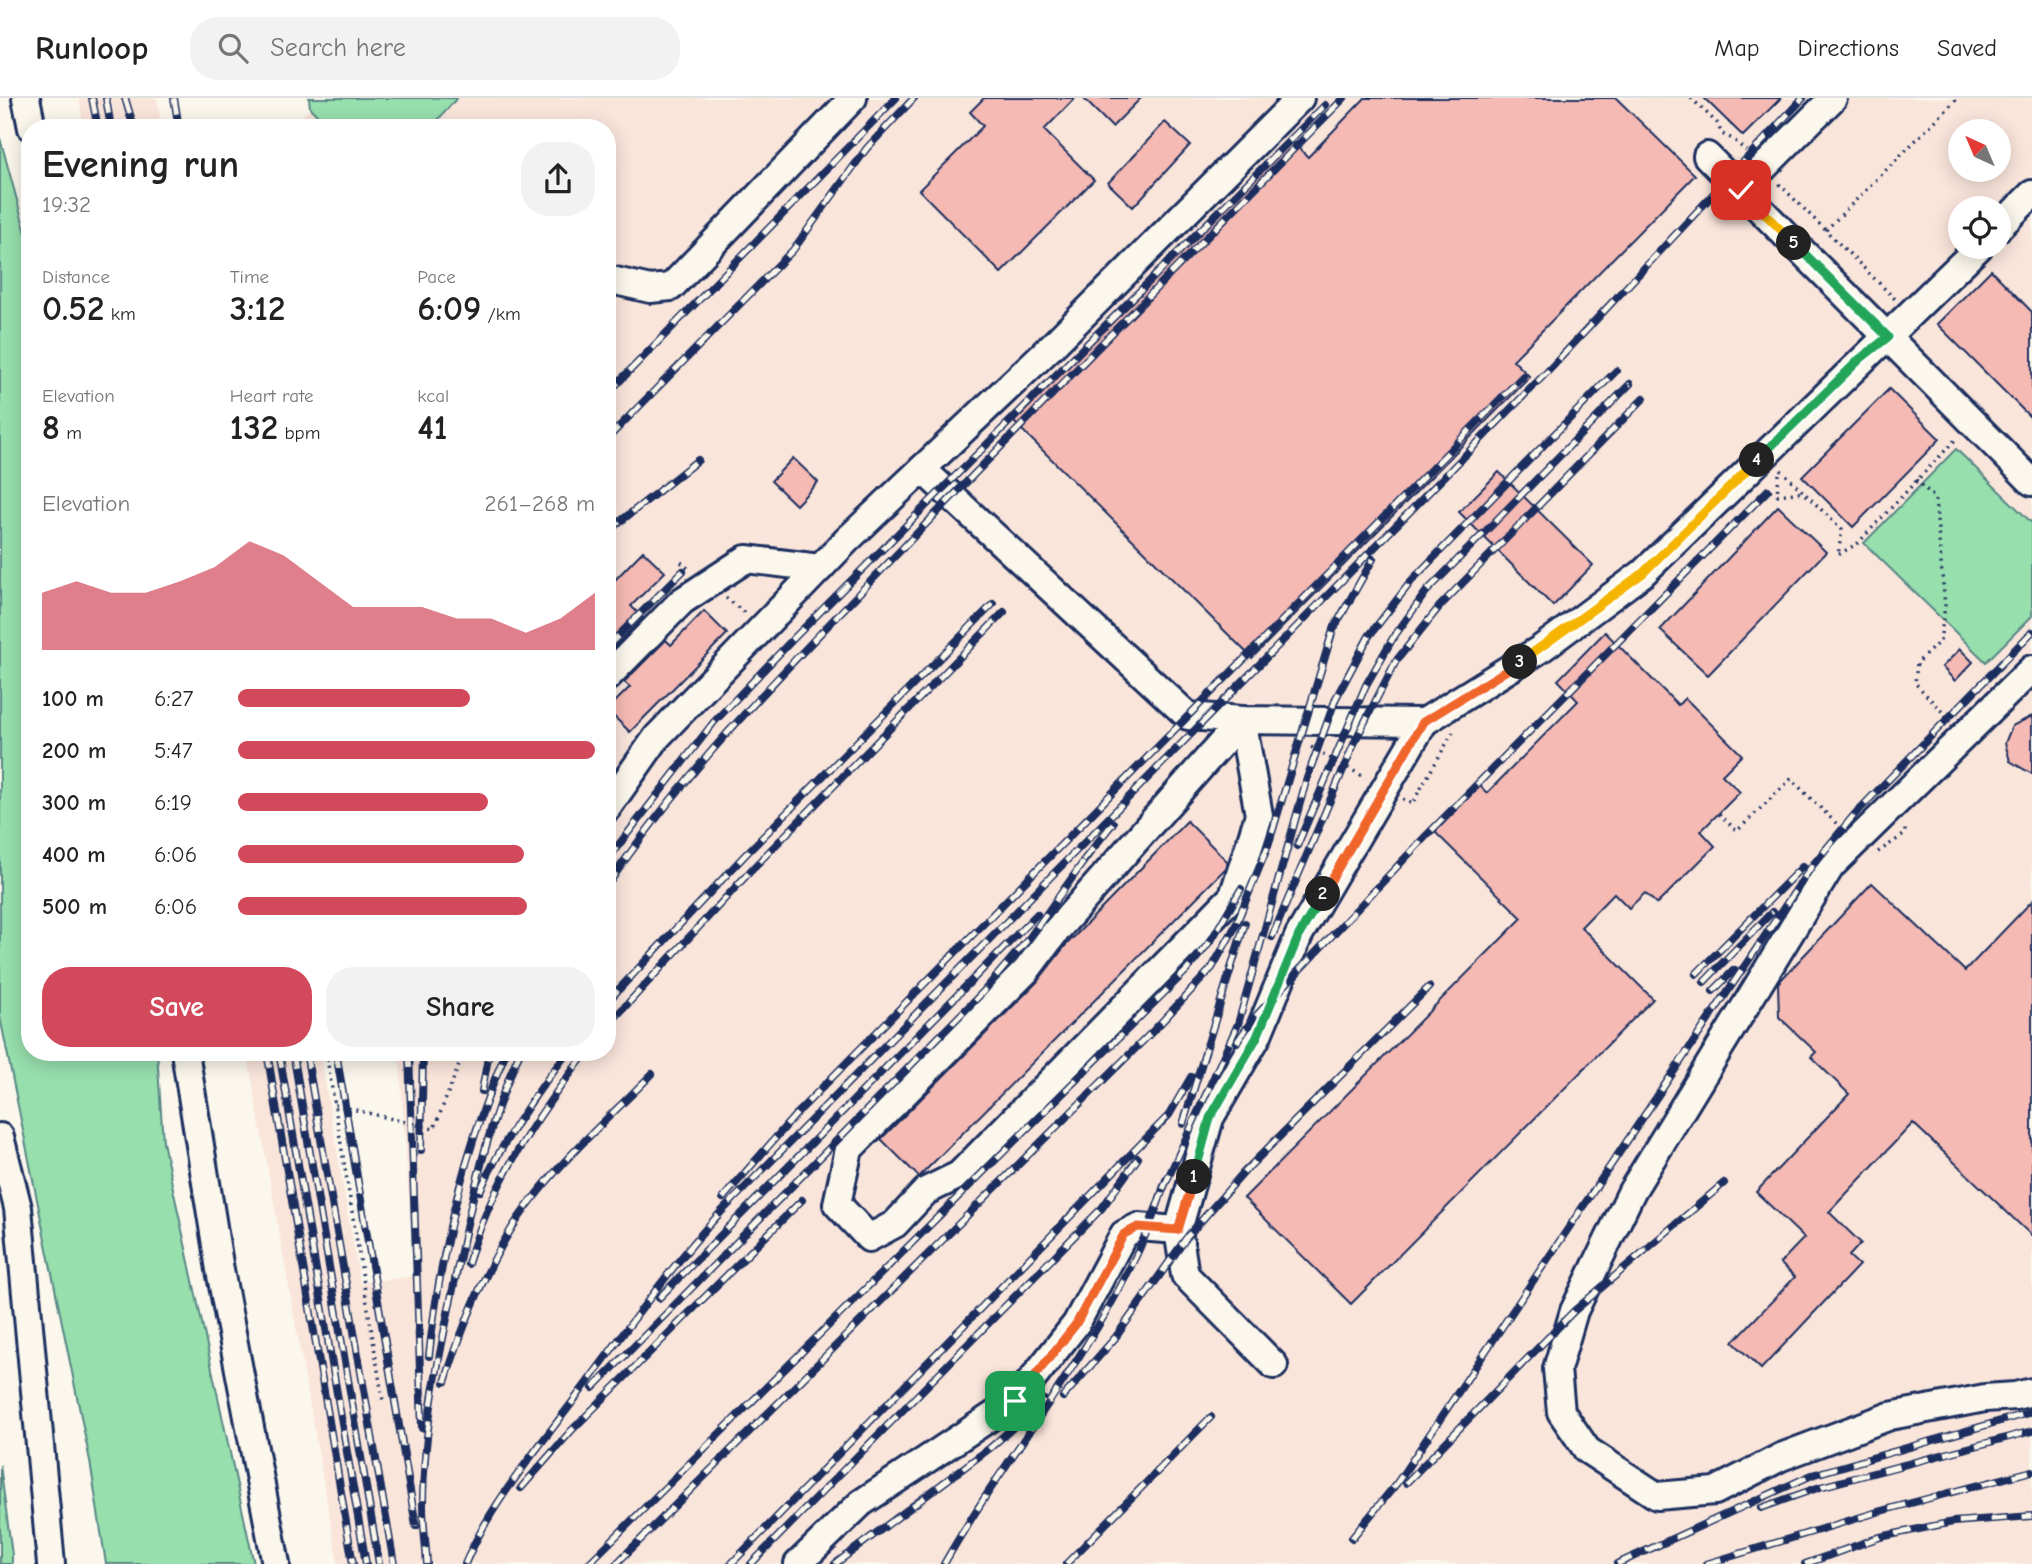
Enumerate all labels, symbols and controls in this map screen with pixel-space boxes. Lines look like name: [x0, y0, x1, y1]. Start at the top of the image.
search box: [190, 17, 680, 80]
text: Runloop: [35, 29, 148, 67]
icon: search: [214, 29, 252, 67]
text: Search here: [270, 33, 406, 63]
text: Map: [1714, 34, 1760, 62]
text: Directions: [1798, 34, 1899, 62]
text: Saved: [1937, 34, 1997, 62]
north arrow: [1948, 119, 2011, 182]
map controls: [1948, 119, 2011, 259]
button: share: [521, 142, 595, 216]
text: Evening run: [42, 143, 239, 187]
pin: [1711, 160, 1771, 220]
icon: check: [1722, 171, 1760, 209]
text: 19:32: [42, 191, 91, 218]
button: locate: [1948, 196, 2011, 259]
pin: 5: [1776, 226, 1812, 260]
text: 5: [1788, 231, 1799, 253]
text: Distance: [42, 266, 110, 288]
text: Time: [230, 266, 269, 288]
text: Pace: [417, 266, 456, 288]
text: 0.52: [42, 288, 104, 329]
text: 3:12: [230, 288, 285, 329]
text: 6:09: [417, 288, 481, 329]
text: km: [104, 303, 136, 325]
text: /km: [481, 303, 521, 325]
text: Elevation: [42, 385, 115, 407]
text: Heart rate: [230, 385, 313, 407]
text: kcal: [417, 385, 449, 407]
text: 8: [42, 407, 60, 448]
text: 132: [230, 407, 278, 448]
text: 41: [417, 407, 448, 448]
text: m: [60, 422, 82, 444]
text: bpm: [278, 422, 320, 444]
pin: 4: [1740, 442, 1774, 478]
text: 4: [1752, 448, 1761, 470]
text: Elevation: [42, 490, 130, 517]
text: 261–268 m: [485, 490, 595, 517]
pin: 3: [1502, 644, 1538, 680]
text: 3: [1515, 650, 1524, 672]
text: 100 m: [42, 685, 104, 712]
text: 6:27: [154, 685, 194, 712]
text: 200 m: [42, 737, 106, 764]
text: 5:47: [154, 737, 193, 764]
text: 300 m: [42, 789, 106, 816]
text: 6:19: [154, 789, 192, 816]
text: 400 m: [42, 841, 106, 868]
text: 6:06: [154, 841, 197, 868]
pin: 2: [1306, 876, 1340, 912]
text: 2: [1318, 882, 1327, 904]
text: 500 m: [42, 893, 107, 920]
text: 6:06: [154, 893, 197, 920]
button: Save: [42, 967, 312, 1047]
button: Share: [326, 967, 595, 1047]
pin: 1: [1176, 1160, 1212, 1194]
text: 1: [1190, 1165, 1197, 1187]
pin: [985, 1371, 1045, 1431]
icon: arrive: [996, 1382, 1034, 1420]

